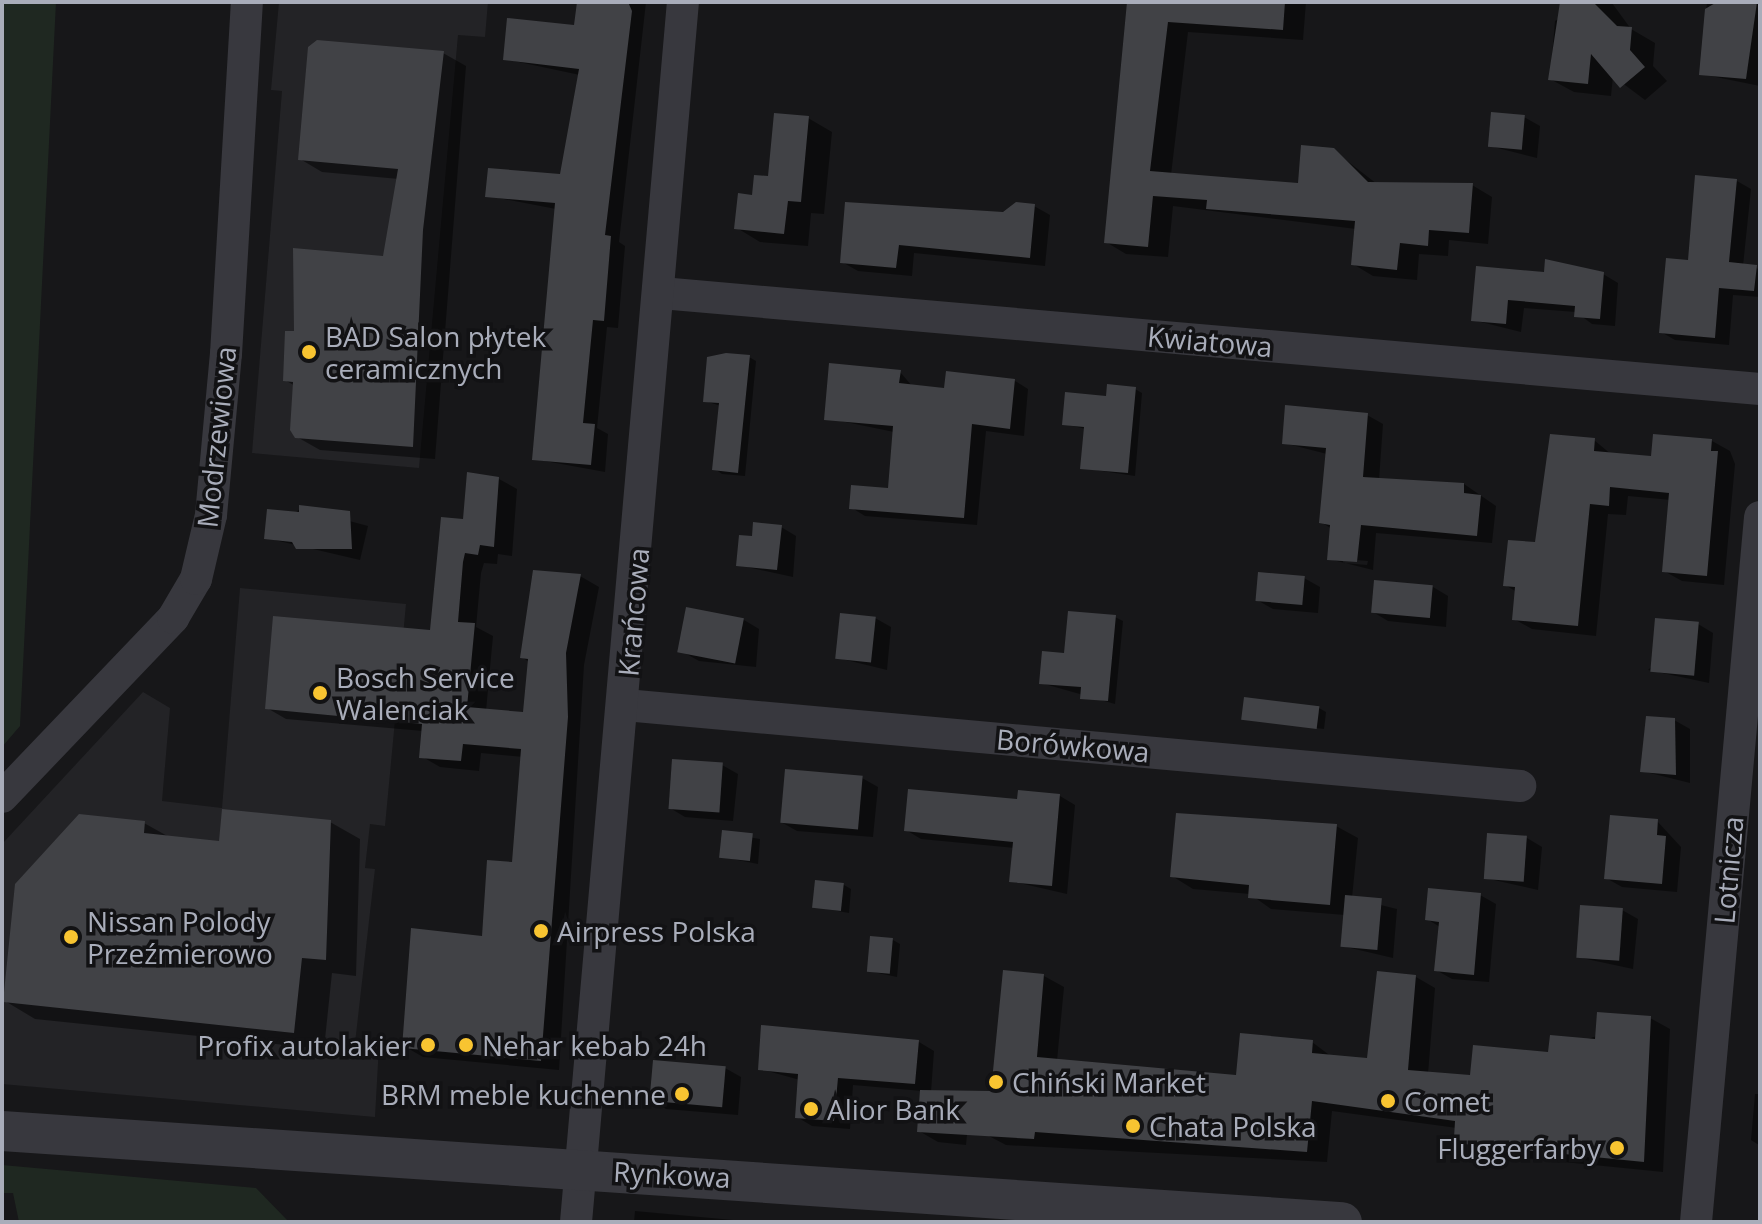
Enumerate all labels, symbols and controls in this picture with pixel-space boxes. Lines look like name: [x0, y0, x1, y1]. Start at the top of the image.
place label: BAD Salon płytek ceramicznych: [325, 319, 546, 385]
street label: Kwiatowa: [1146, 319, 1274, 363]
marker: BAD Salon płytek ceramicznych: [300, 343, 318, 361]
street label: Modrzewiowa: [190, 345, 242, 529]
street label: Krańcowa: [611, 546, 655, 678]
place label: Bosch Service Walenciak: [336, 660, 515, 726]
marker: Bosch Service Walenciak: [311, 684, 329, 702]
street label: Borówkowa: [995, 722, 1151, 768]
street label: Lotnicza: [1707, 815, 1749, 925]
place label: Nissan Polody Przeźmierowo: [87, 904, 273, 970]
place label: Airpress Polska: [557, 914, 756, 948]
marker: Airpress Polska: [532, 922, 550, 940]
marker: Nissan Polody Przeźmierowo: [62, 928, 80, 946]
place label: Profix autolakier: [197, 1028, 412, 1062]
place label: Nehar kebab 24h: [482, 1028, 707, 1062]
marker: Profix autolakier: [419, 1036, 437, 1054]
marker: Nehar kebab 24h: [457, 1036, 475, 1054]
place label: Chiński Market: [1012, 1065, 1206, 1099]
marker: Chiński Market: [987, 1073, 1005, 1091]
place label: BRM meble kuchenne: [381, 1077, 666, 1111]
place label: Comet: [1404, 1084, 1490, 1118]
marker: BRM meble kuchenne: [673, 1085, 691, 1103]
place label: Alior Bank: [827, 1092, 960, 1126]
marker: Comet: [1379, 1092, 1397, 1110]
marker: Alior Bank: [802, 1100, 820, 1118]
place label: Chata Polska: [1149, 1109, 1317, 1143]
marker: Chata Polska: [1124, 1117, 1142, 1135]
place label: Fluggerfarby: [1437, 1131, 1601, 1165]
marker: Fluggerfarby: [1608, 1139, 1626, 1157]
street label: Rynkowa: [613, 1154, 731, 1194]

